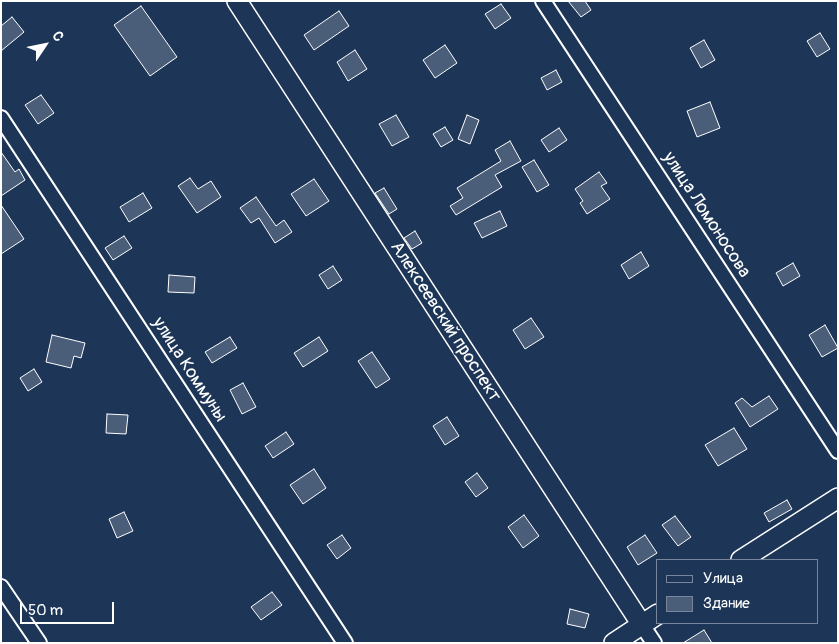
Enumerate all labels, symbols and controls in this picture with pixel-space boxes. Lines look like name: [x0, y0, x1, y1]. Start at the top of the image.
north arrow: [20, 20, 70, 70]
text: С: [48, 28, 67, 45]
street label: улица Ломоносова: [657, 148, 755, 282]
street label: Алексеевский проспект: [385, 238, 505, 406]
street label: улица Коммуны: [147, 314, 231, 426]
legend: [656, 559, 819, 624]
text: Улица: [703, 569, 743, 588]
scale bar: [22, 592, 116, 624]
text: Здание: [703, 594, 750, 613]
text: 50 m: [28, 601, 63, 620]

